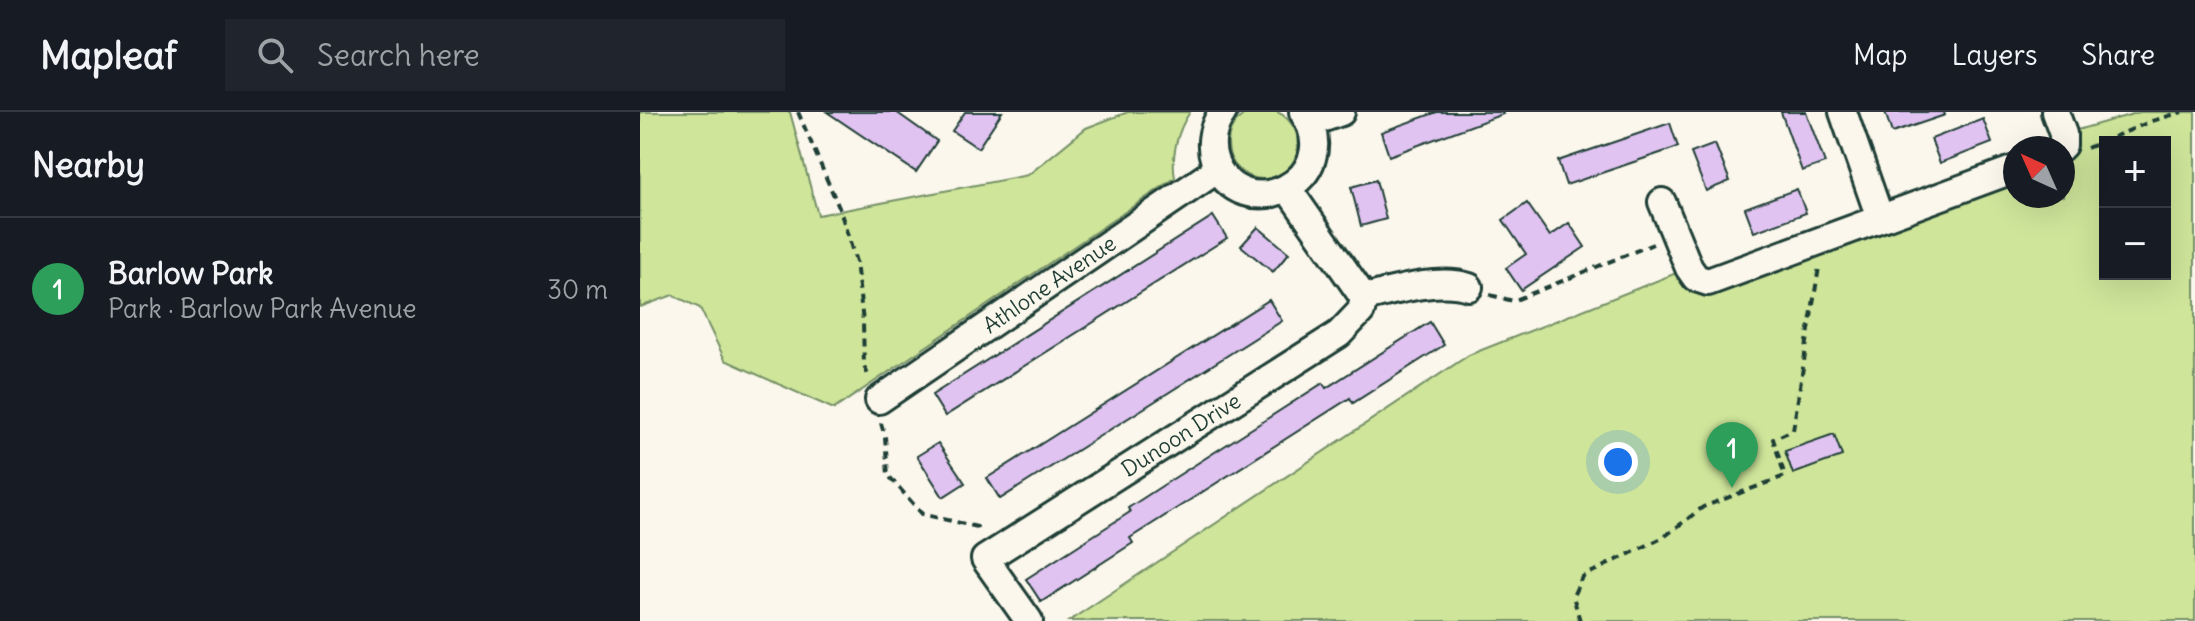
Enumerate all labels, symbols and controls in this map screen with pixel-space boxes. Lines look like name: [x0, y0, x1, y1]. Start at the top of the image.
search box: [225, 19, 785, 91]
text: Mapleaf: [40, 32, 177, 79]
icon: search: [253, 33, 297, 77]
text: Search here: [317, 36, 480, 74]
text: Map: [1853, 37, 1908, 73]
text: Layers: [1952, 37, 2038, 73]
text: Share: [2082, 37, 2155, 73]
north arrow: [2003, 136, 2075, 208]
map controls: [2099, 136, 2171, 280]
button: +: [2099, 136, 2171, 208]
text: Nearby: [32, 143, 145, 186]
button: −: [2099, 208, 2171, 280]
street label: Athlone Avenue: [977, 229, 1121, 339]
text: Barlow Park: [108, 254, 273, 292]
text: 1: [53, 273, 63, 306]
text: 30 m: [547, 273, 608, 306]
text: Park · Barlow Park Avenue: [108, 292, 416, 325]
street label: Dunoon Drive: [1116, 386, 1246, 483]
pin: 1: [1706, 422, 1758, 488]
your location: [1598, 442, 1638, 482]

